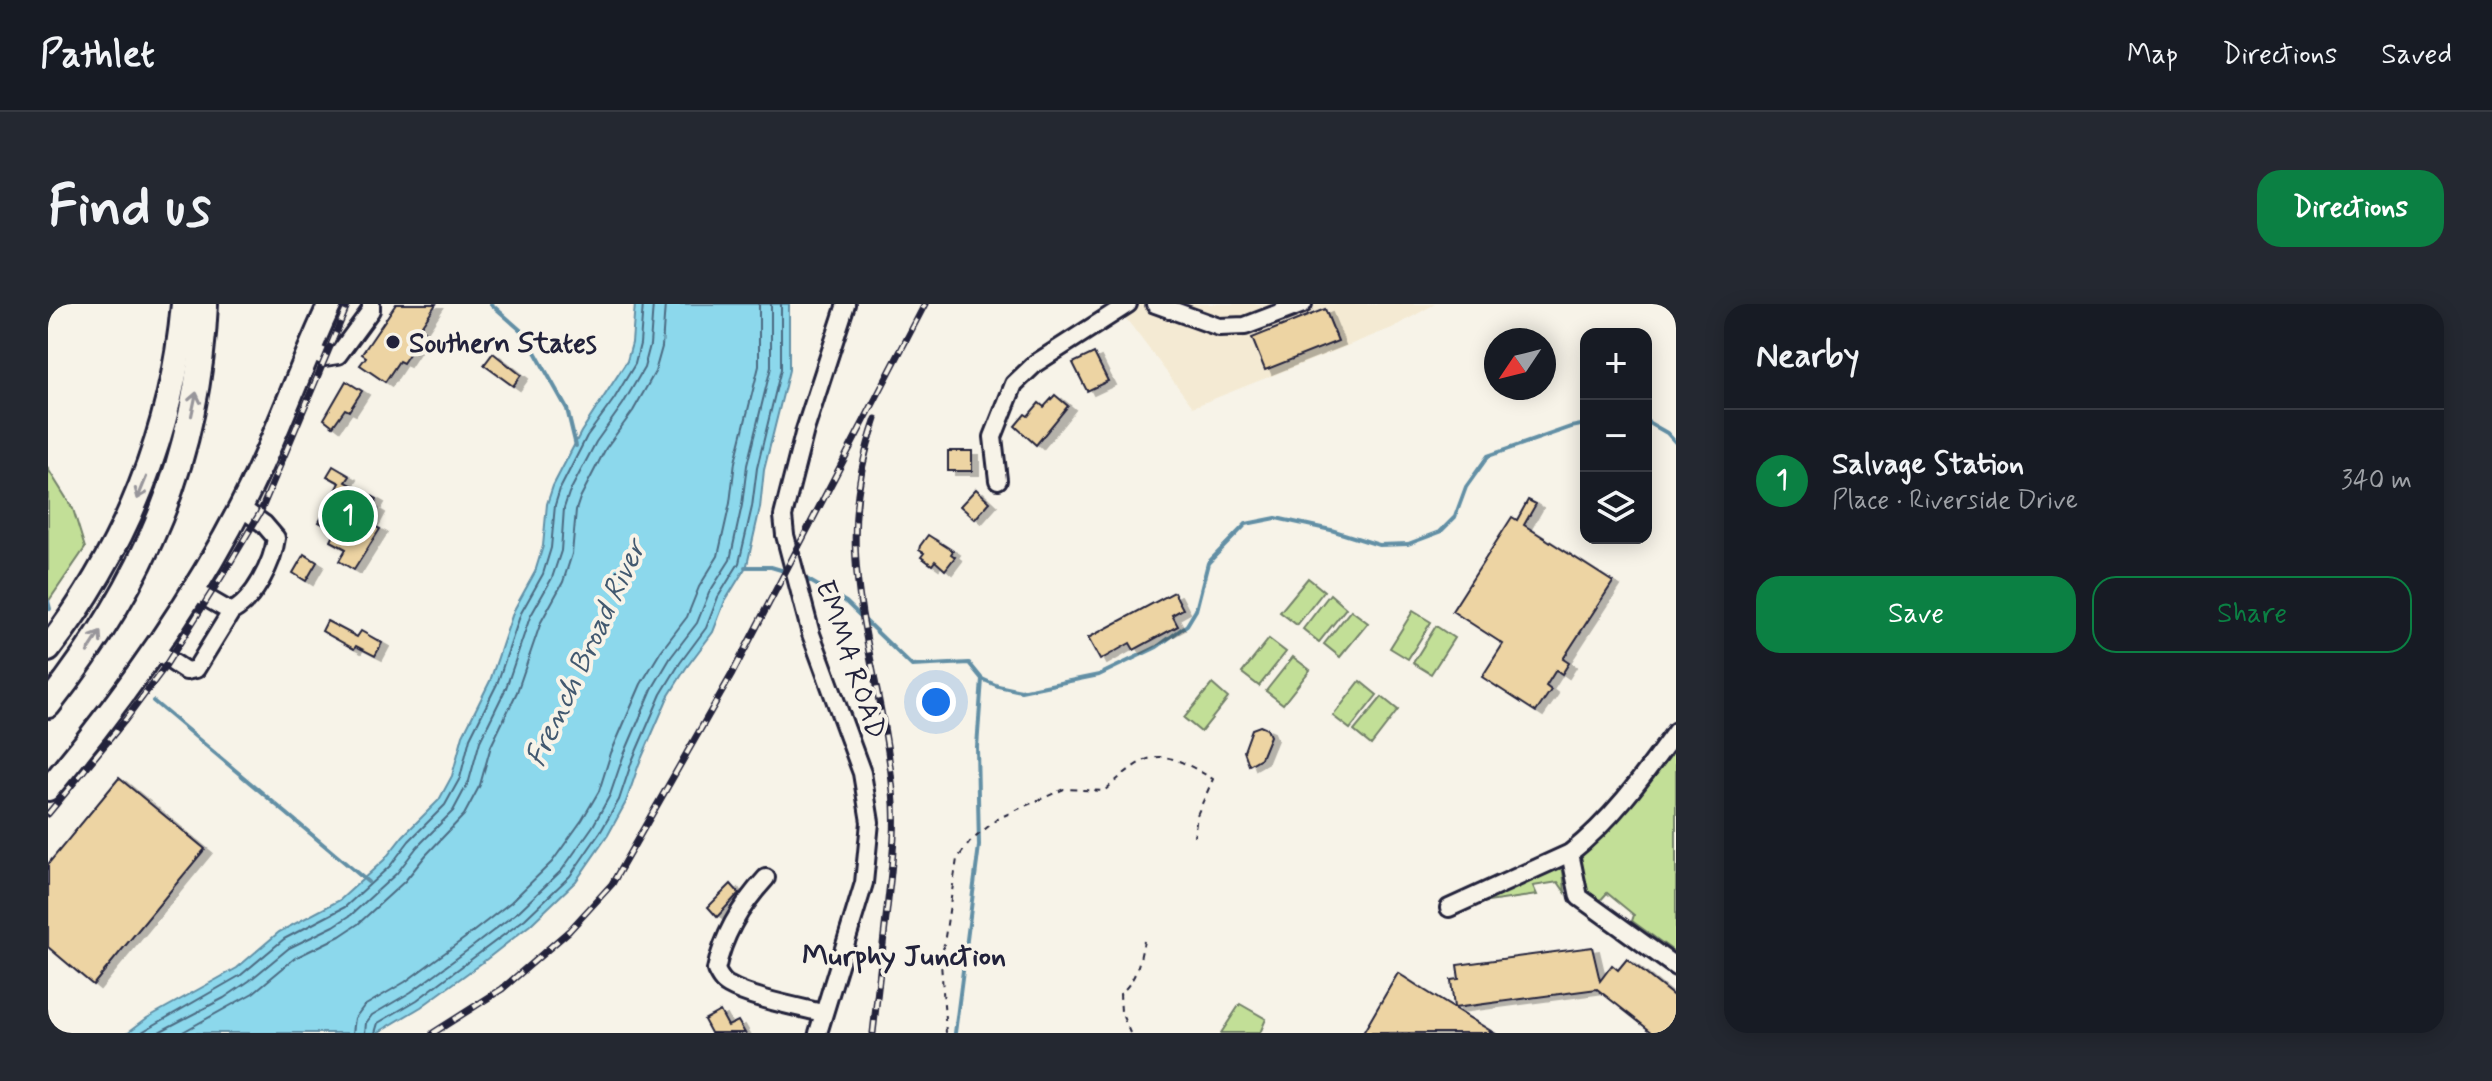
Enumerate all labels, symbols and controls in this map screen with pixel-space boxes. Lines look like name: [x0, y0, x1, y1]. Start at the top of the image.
text: Pathlet: [40, 31, 155, 80]
text: Map: [2127, 37, 2178, 74]
text: Directions: [2222, 37, 2337, 74]
text: Saved: [2381, 37, 2452, 74]
button: Directions: [2257, 170, 2444, 247]
text: Find us: [48, 172, 211, 245]
place label: Southern States: [409, 326, 597, 363]
north arrow: [1484, 328, 1556, 400]
map controls: [1580, 328, 1652, 544]
button: +: [1580, 328, 1652, 400]
marker: Southern States: [384, 333, 402, 351]
text: Nearby: [1756, 334, 1860, 379]
one-way arrow: [187, 392, 202, 417]
button: −: [1580, 400, 1652, 472]
text: Salvage Station: [1832, 445, 2024, 484]
text: 1: [1776, 464, 1788, 498]
text: 340 m: [2341, 464, 2412, 498]
button: layers: [1580, 472, 1652, 544]
one-way arrow: [133, 475, 148, 500]
text: Place · Riverside Drive: [1832, 484, 2078, 518]
pin: 1: [322, 486, 374, 546]
water label: French Broad River: [517, 531, 657, 773]
street label: EMMA ROAD: [805, 575, 894, 744]
button: Save: [1756, 576, 2076, 653]
button: Share: [2092, 576, 2412, 653]
one-way arrow: [86, 631, 102, 654]
your location: [916, 682, 956, 722]
district label: Murphy Junction: [802, 937, 1006, 976]

